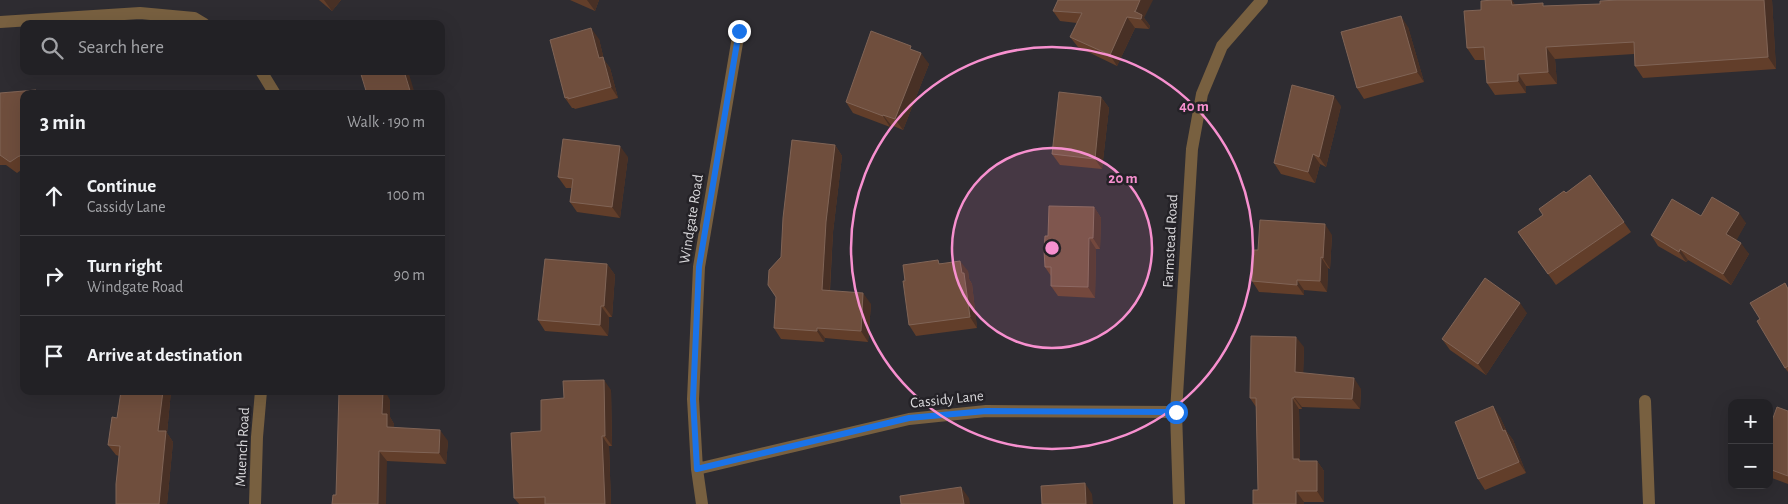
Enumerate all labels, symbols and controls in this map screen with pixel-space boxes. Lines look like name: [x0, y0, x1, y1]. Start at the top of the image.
search box: [20, 20, 445, 75]
route end: [728, 20, 751, 43]
icon: search: [38, 34, 66, 62]
text: Search here: [78, 38, 164, 57]
text: 40 m: [1179, 99, 1209, 114]
text: 3 min: [40, 112, 86, 133]
text: Walk · 190 m: [347, 114, 425, 130]
text: 20 m: [1108, 171, 1138, 186]
street label: Windgate Road: [677, 173, 706, 265]
text: Continue: [87, 177, 156, 196]
icon: ahead: [40, 182, 68, 210]
text: 100 m: [387, 187, 425, 203]
street label: Farmstead Road: [1161, 194, 1180, 288]
text: Cassidy Lane: [87, 199, 166, 215]
centre of rings: [1043, 239, 1061, 257]
text: Turn right: [87, 257, 162, 276]
icon: right: [40, 262, 68, 290]
text: 90 m: [394, 267, 425, 283]
text: Windgate Road: [87, 279, 183, 295]
icon: arrive: [40, 342, 68, 370]
text: Arrive at destination: [87, 346, 243, 365]
street label: Cassidy Lane: [910, 388, 985, 411]
map controls: [1728, 399, 1773, 489]
button: +: [1728, 399, 1773, 444]
route start: [1165, 401, 1188, 424]
street label: Muench Road: [233, 407, 252, 487]
button: −: [1728, 444, 1773, 489]

